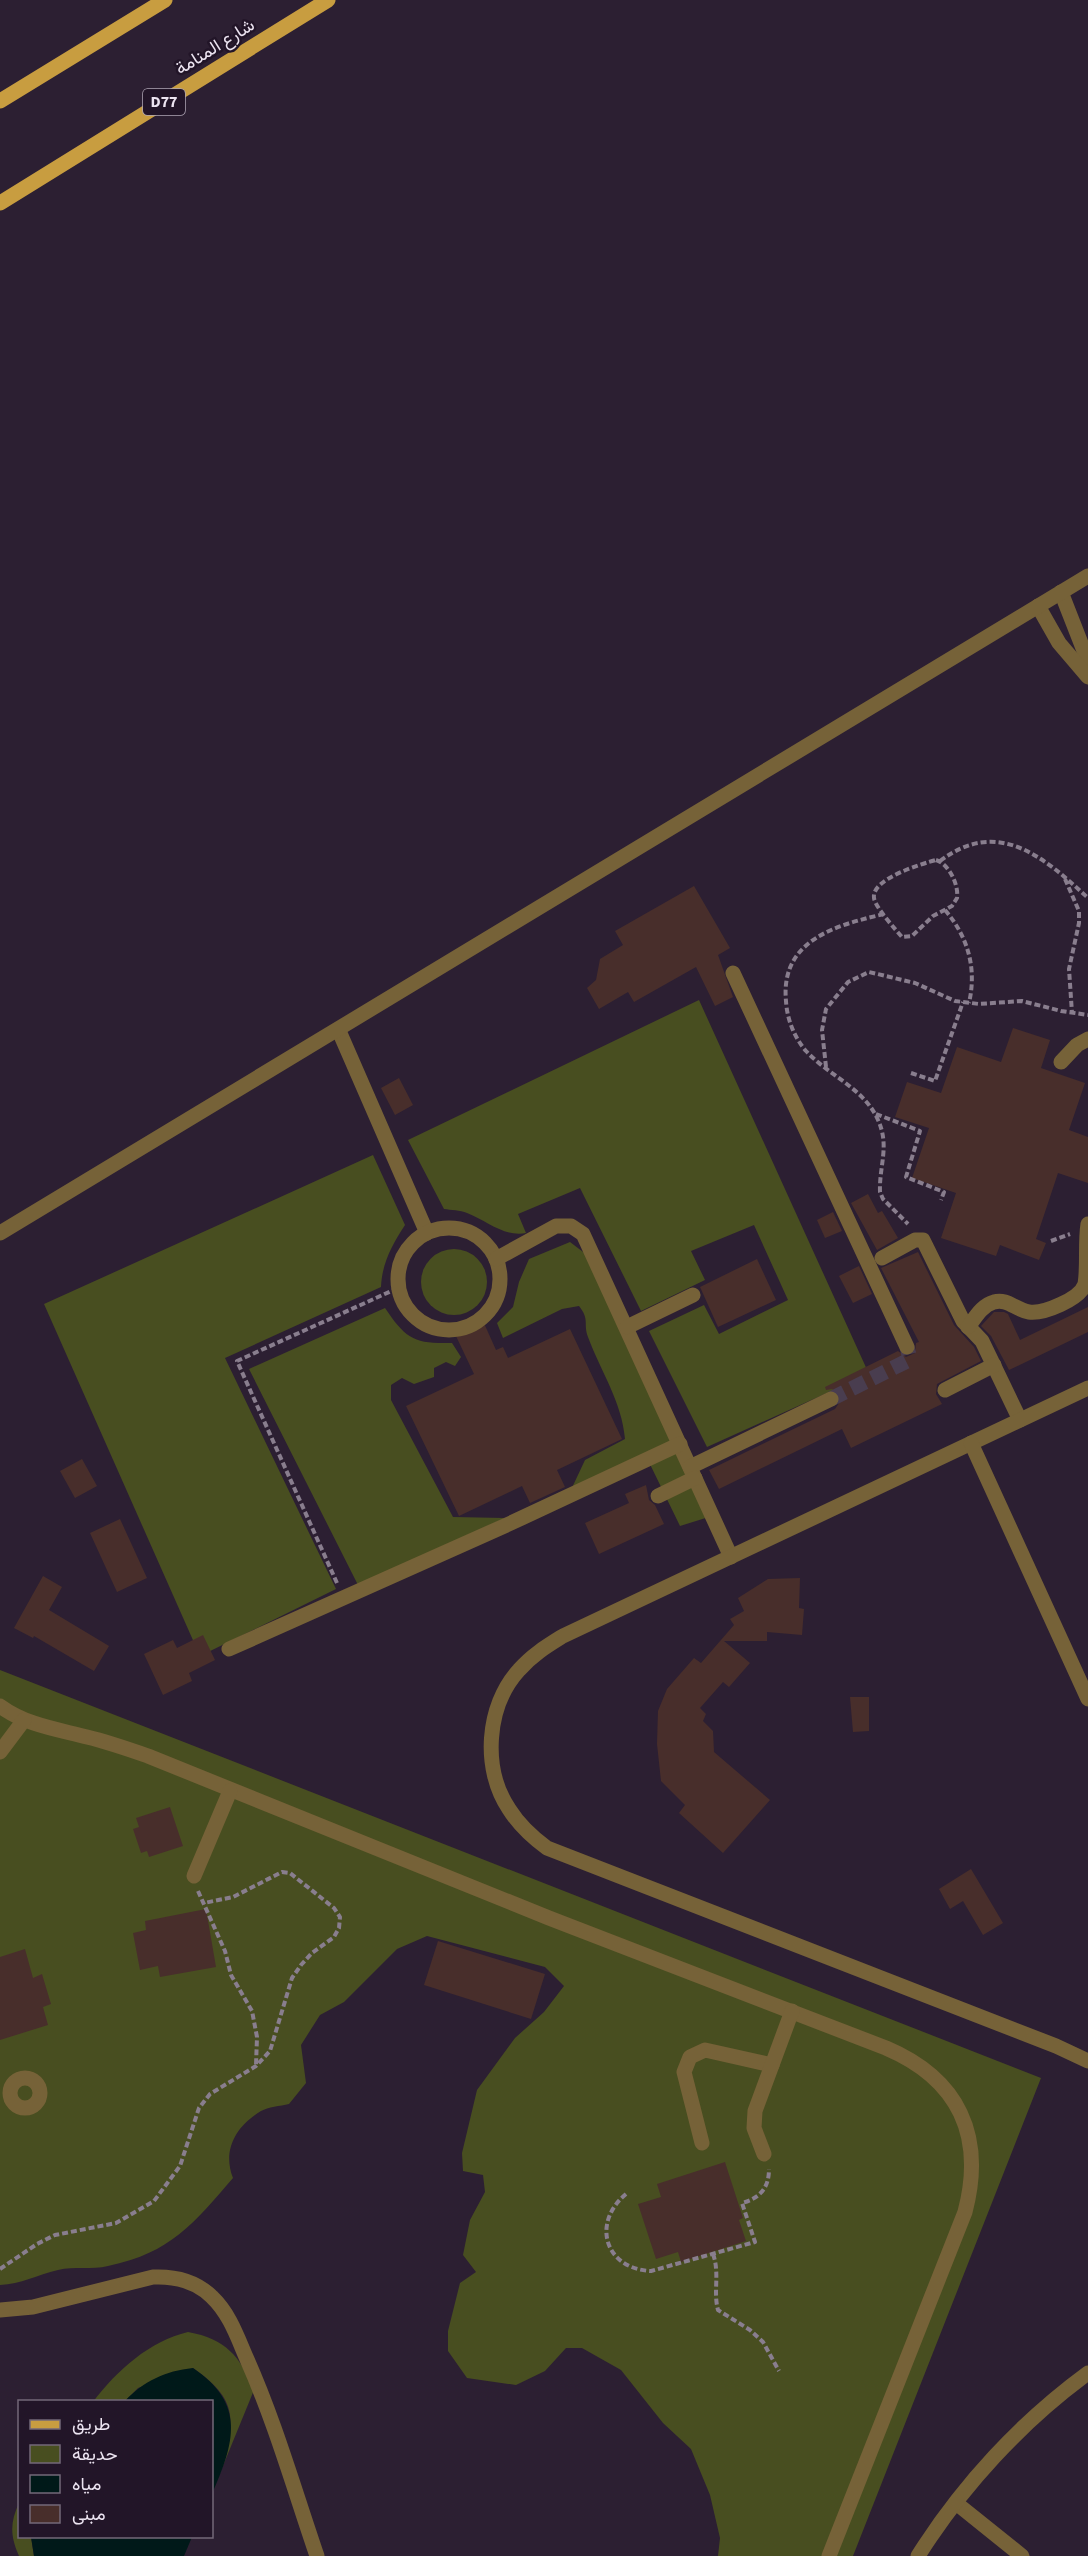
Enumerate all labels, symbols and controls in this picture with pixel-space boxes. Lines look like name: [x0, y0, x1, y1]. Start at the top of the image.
street label: شارع المنامة: [171, 13, 259, 81]
road number: D77: [143, 89, 185, 115]
legend: [18, 2400, 213, 2538]
text: طريق: [72, 2412, 110, 2437]
text: حديقة: [72, 2442, 118, 2467]
text: مياه: [72, 2472, 101, 2497]
text: مبنى: [72, 2502, 106, 2527]

